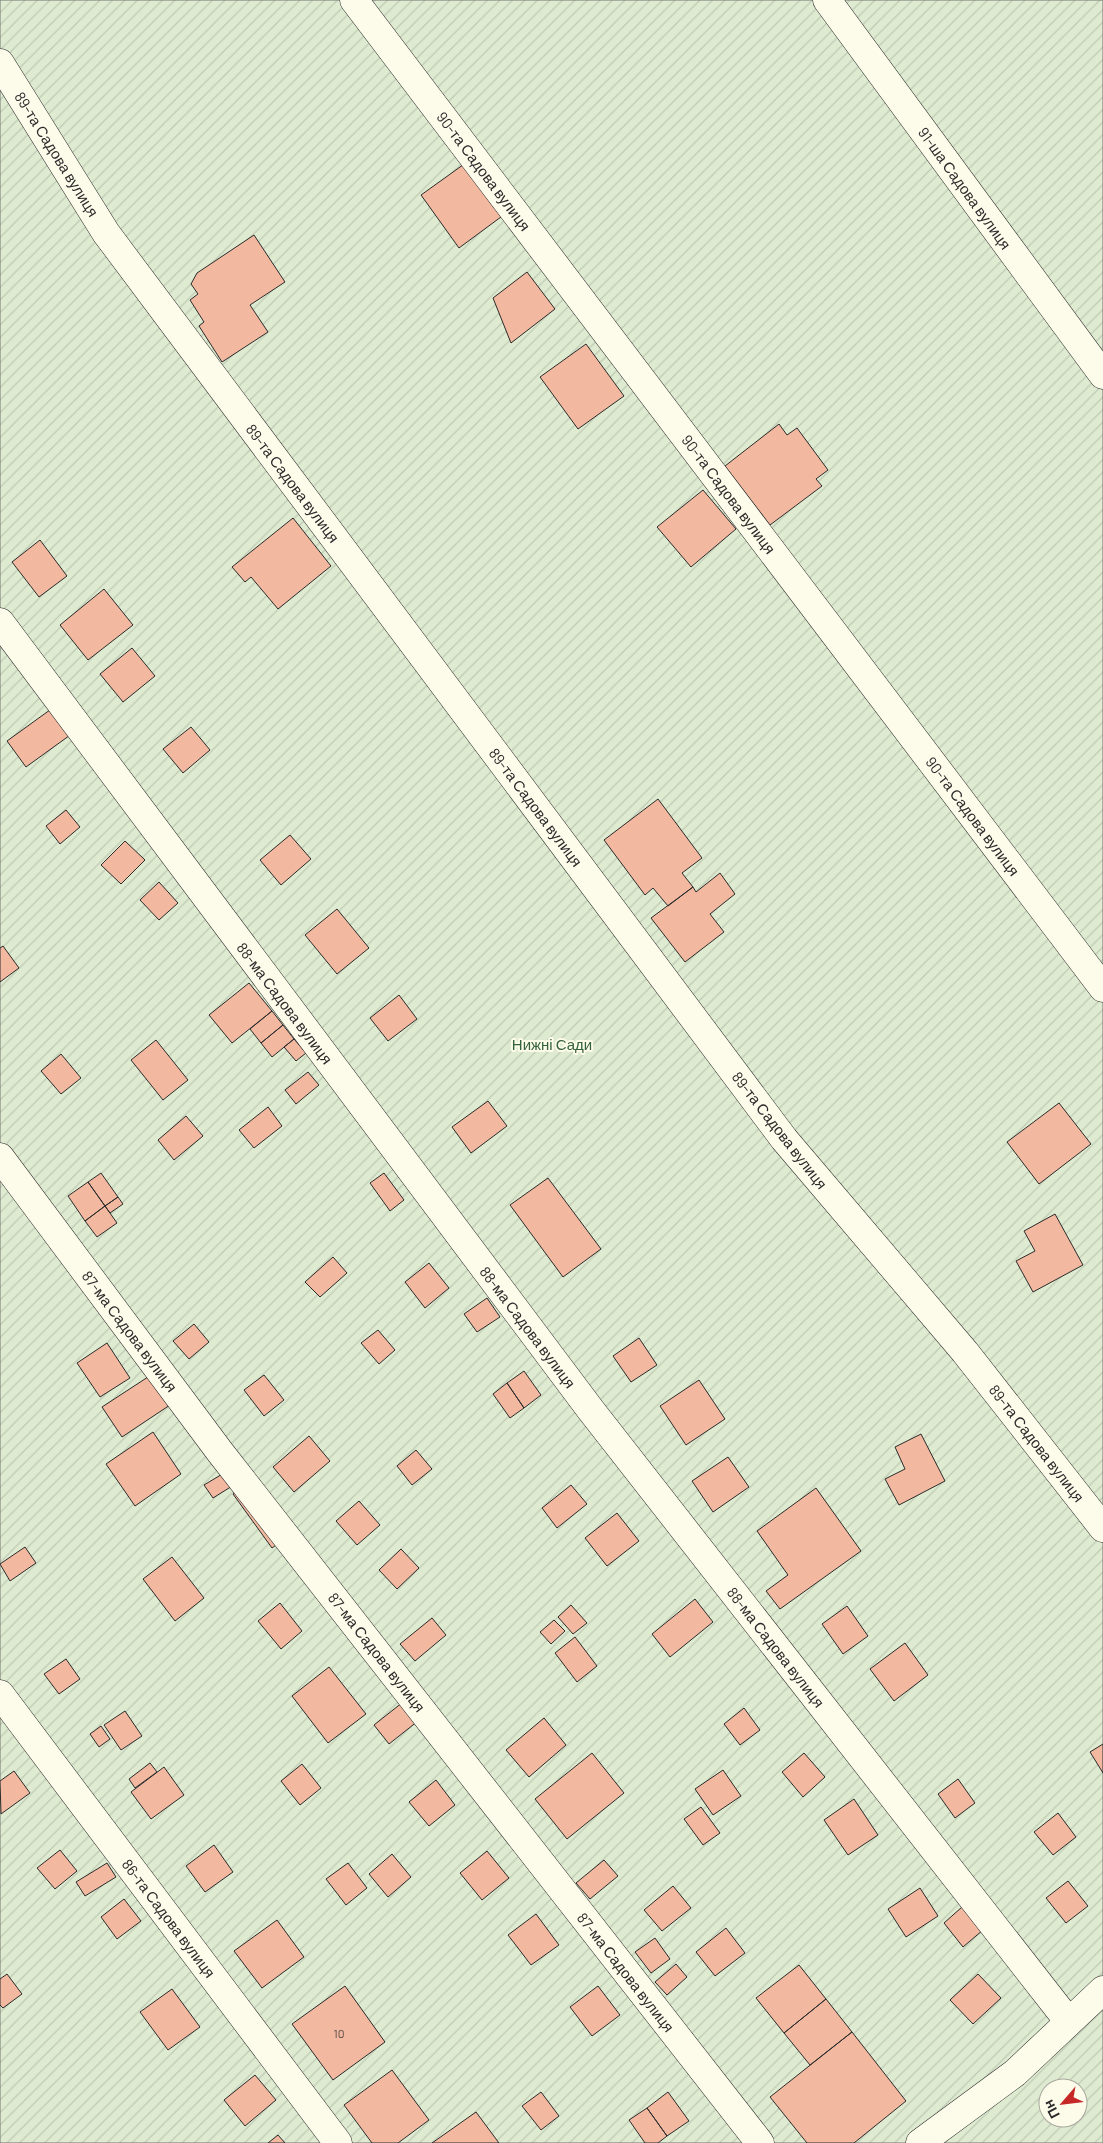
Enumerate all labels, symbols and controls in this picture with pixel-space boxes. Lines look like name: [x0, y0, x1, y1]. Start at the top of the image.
street label: 89-та Садова вулиця: [11, 88, 103, 220]
street label: 90-та Садова вулиця: [433, 108, 535, 234]
street label: 91-ша Садова вулиця: [915, 124, 1015, 252]
street label: 89-та Садова вулиця: [243, 420, 343, 546]
street label: 90-та Садова вулиця: [678, 431, 780, 557]
street label: 89-та Садова вулиця: [486, 744, 586, 870]
street label: 90-та Садова вулиця: [922, 753, 1024, 879]
street label: 88-ма Садова вулиця: [233, 939, 337, 1067]
park label: Нижні Сади: [512, 1035, 592, 1053]
street label: 89-та Садова вулиця: [729, 1068, 831, 1192]
street label: 88-ма Садова вулиця: [476, 1263, 580, 1391]
street label: 87-ма Садова вулиця: [79, 1267, 181, 1395]
street label: 89-та Садова вулиця: [986, 1381, 1088, 1505]
street label: 88-ма Садова вулиця: [724, 1583, 828, 1711]
street label: 87-ма Садова вулиця: [325, 1589, 429, 1715]
street label: 86-та Садова вулиця: [119, 1855, 219, 1981]
street label: 87-ма Садова вулиця: [574, 1909, 678, 2035]
house number: 10: [334, 2026, 344, 2040]
north arrow: [1038, 2078, 1088, 2128]
text: Пн: [1039, 2097, 1063, 2122]

